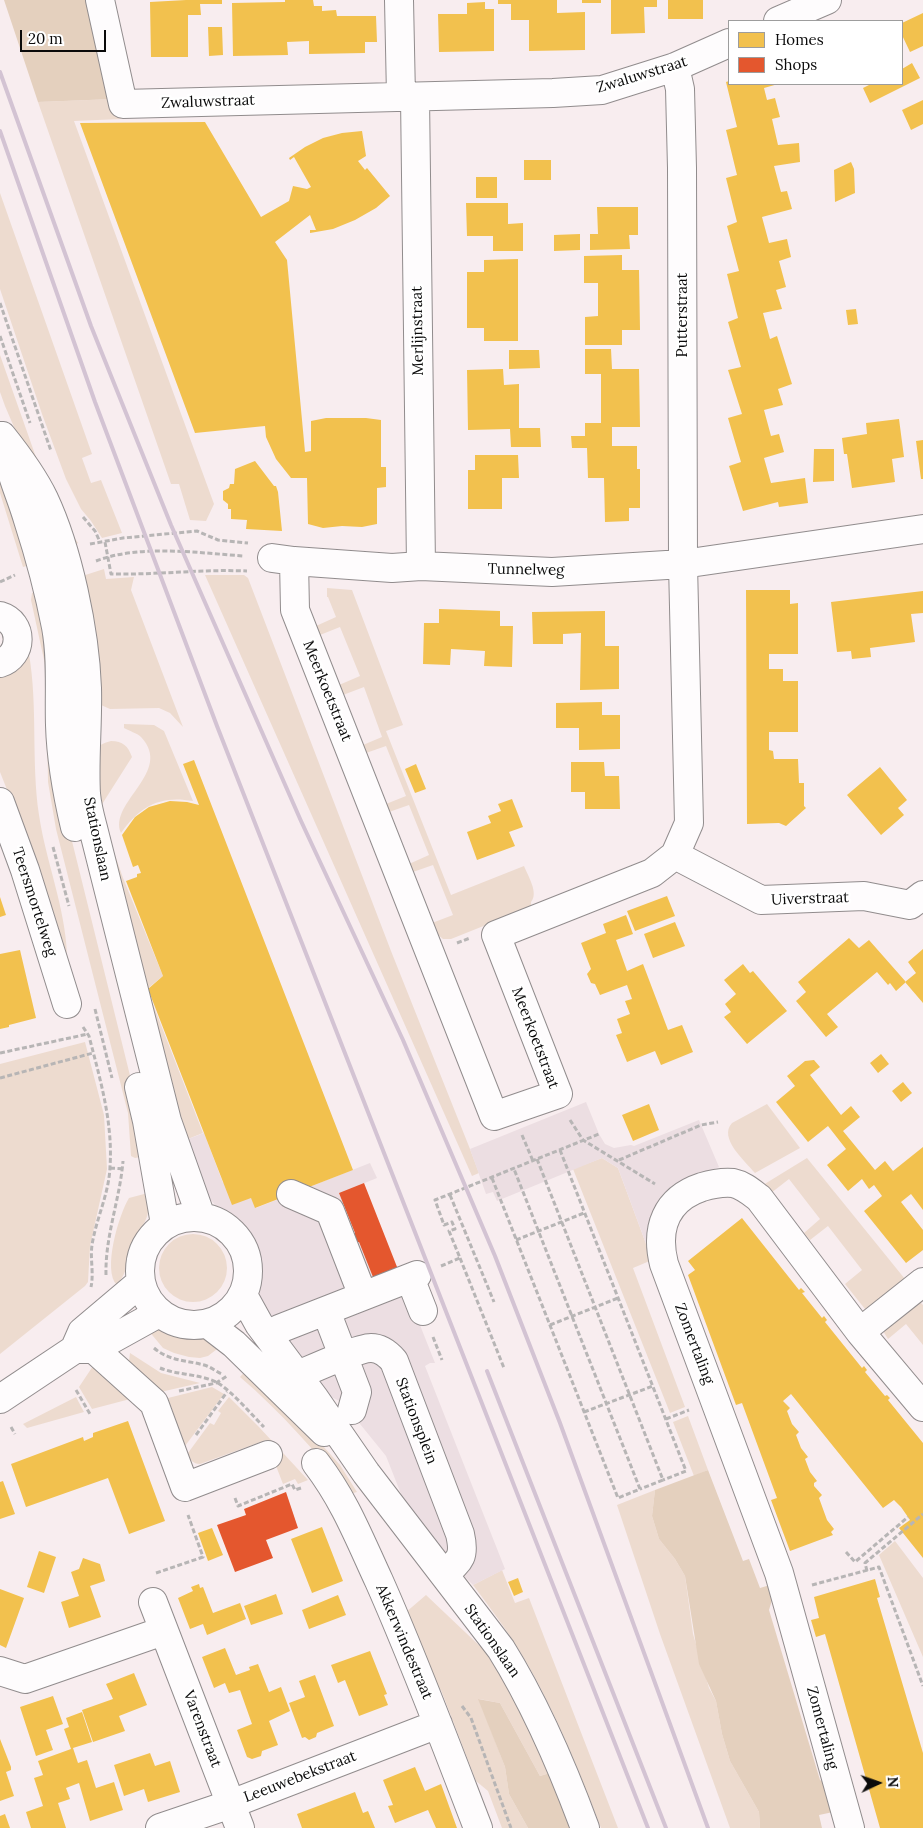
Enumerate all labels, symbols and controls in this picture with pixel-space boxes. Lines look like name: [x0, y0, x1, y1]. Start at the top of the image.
scale bar: [22, 20, 109, 52]
legend: [728, 20, 903, 85]
text: 20 m: [28, 29, 63, 48]
text: Homes: [775, 30, 824, 49]
street label: Zwaluwstraat: [594, 53, 690, 97]
text: Shops: [775, 55, 817, 74]
street label: Zwaluwstraat: [161, 91, 255, 113]
street label: Putterstraat: [674, 273, 692, 357]
street label: Merlijnstraat: [408, 286, 428, 376]
street label: Tunnelweg: [487, 560, 565, 580]
street label: Meerkoetstraat: [299, 638, 355, 744]
street label: Stationslaan: [79, 795, 115, 883]
street label: Teersmortelweg: [8, 845, 60, 959]
street label: Uiverstraat: [771, 889, 849, 909]
street label: Meerkoetstraat: [507, 985, 563, 1091]
street label: Zomertaling: [670, 1301, 718, 1387]
street label: Stationsplein: [391, 1375, 441, 1467]
street label: Akkerwindestraat: [372, 1582, 436, 1702]
street label: Stationslaan: [460, 1601, 524, 1681]
street label: Zomertaling: [802, 1684, 842, 1772]
street label: Varenstraat: [179, 1688, 225, 1770]
street label: Leeuwebekstraat: [241, 1747, 359, 1807]
north arrow: [853, 1758, 903, 1808]
text: N: [884, 1776, 902, 1788]

